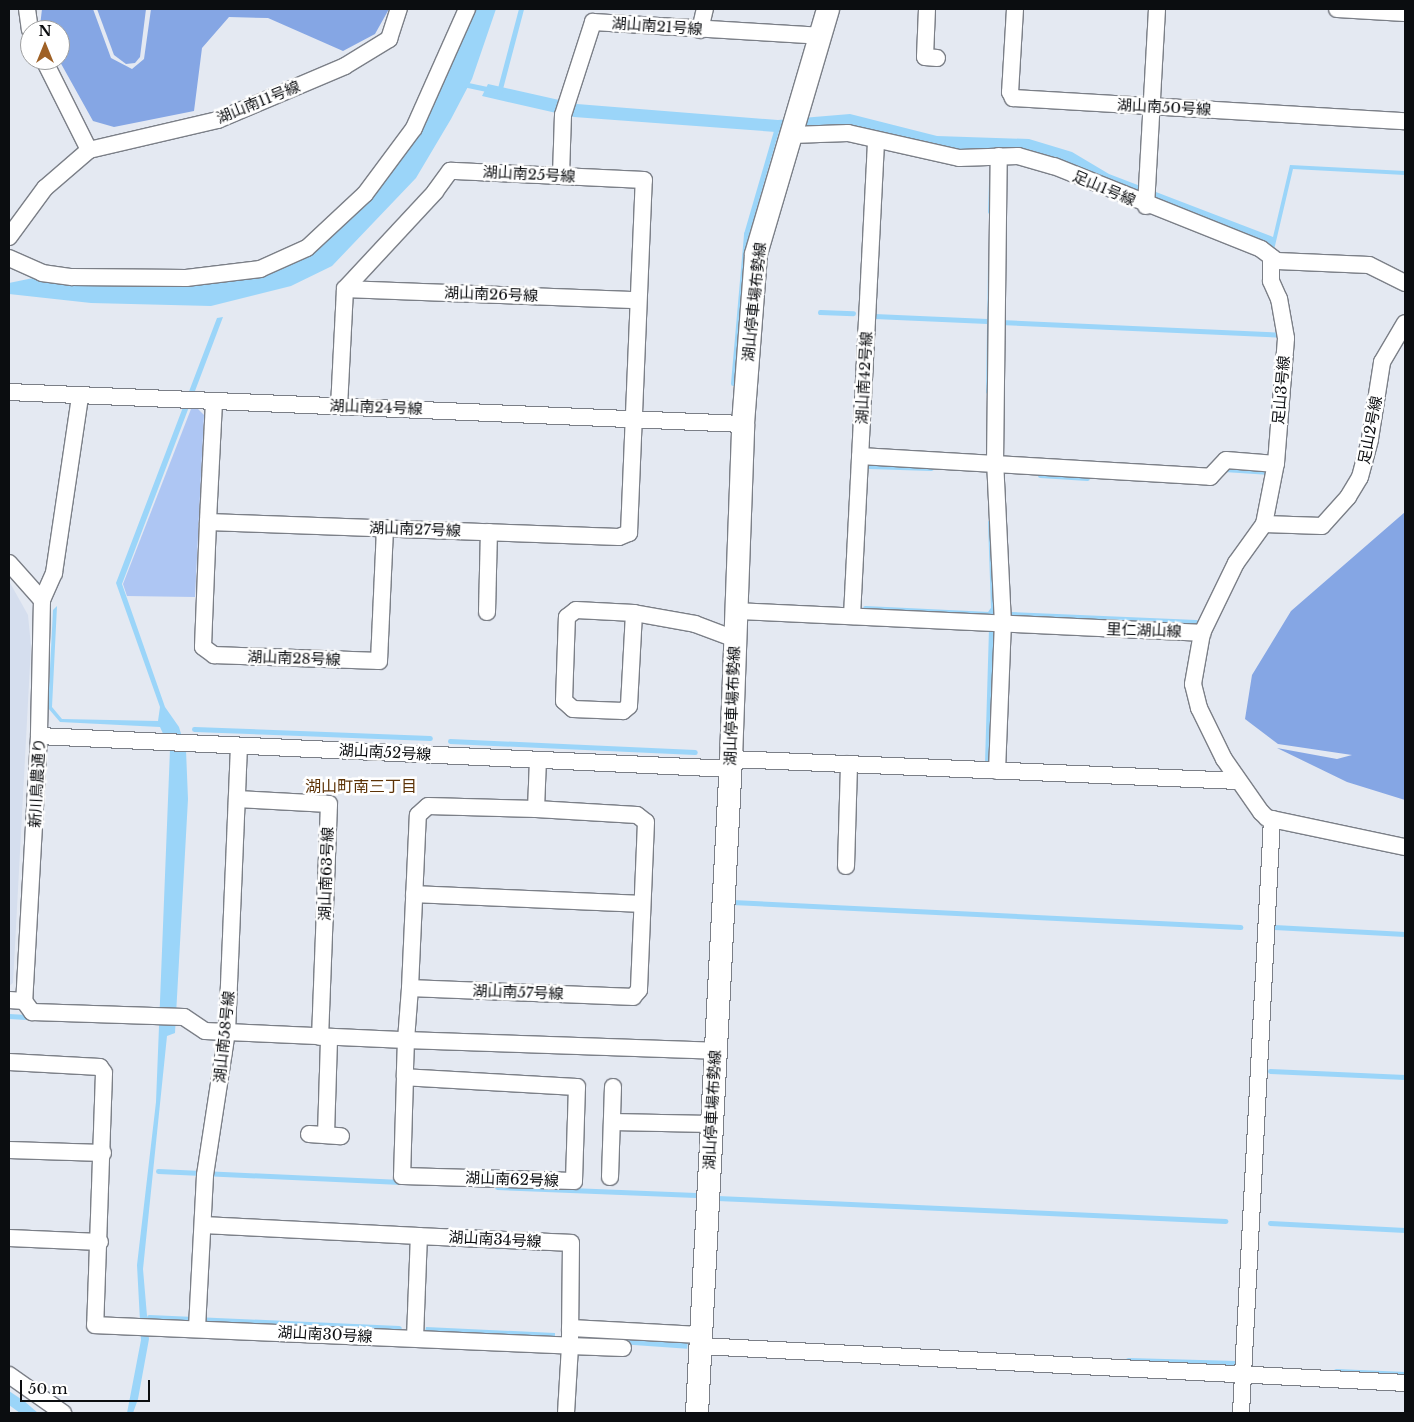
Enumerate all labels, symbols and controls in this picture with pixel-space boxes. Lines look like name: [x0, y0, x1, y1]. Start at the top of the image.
street label: 湖山南21号線: [611, 14, 703, 38]
north arrow: [20, 20, 70, 70]
text: N: [38, 22, 52, 40]
street label: 湖山南11号線: [214, 77, 302, 127]
street label: 湖山南50号線: [1116, 96, 1212, 118]
street label: 湖山南25号線: [482, 163, 576, 185]
street label: 足山1号線: [1070, 167, 1138, 209]
street label: 湖山停車場布勢線: [739, 241, 769, 363]
street label: 湖山南26号線: [444, 283, 538, 305]
street label: 湖山南42号線: [853, 331, 875, 425]
street label: 足山3号線: [1269, 355, 1293, 425]
street label: 足山2号線: [1355, 394, 1385, 466]
street label: 湖山南24号線: [329, 396, 423, 418]
street label: 湖山南27号線: [369, 518, 461, 540]
street label: 里仁湖山線: [1106, 620, 1182, 640]
street label: 湖山停車場布勢線: [721, 646, 743, 766]
street label: 湖山南28号線: [247, 647, 341, 669]
street label: 新川鳥農通り: [26, 738, 48, 828]
street label: 湖山南52号線: [338, 741, 432, 763]
district label: 湖山町南三丁目: [305, 776, 417, 796]
street label: 湖山南63号線: [315, 827, 337, 921]
street label: 湖山南57号線: [472, 981, 564, 1003]
street label: 湖山南58号線: [210, 990, 238, 1084]
street label: 湖山停車場布勢線: [700, 1050, 724, 1170]
street label: 湖山南62号線: [465, 1168, 559, 1190]
street label: 湖山南34号線: [448, 1228, 542, 1250]
street label: 湖山南30号線: [277, 1323, 373, 1345]
scale bar: [22, 1370, 152, 1402]
text: 50 m: [28, 1379, 68, 1398]

